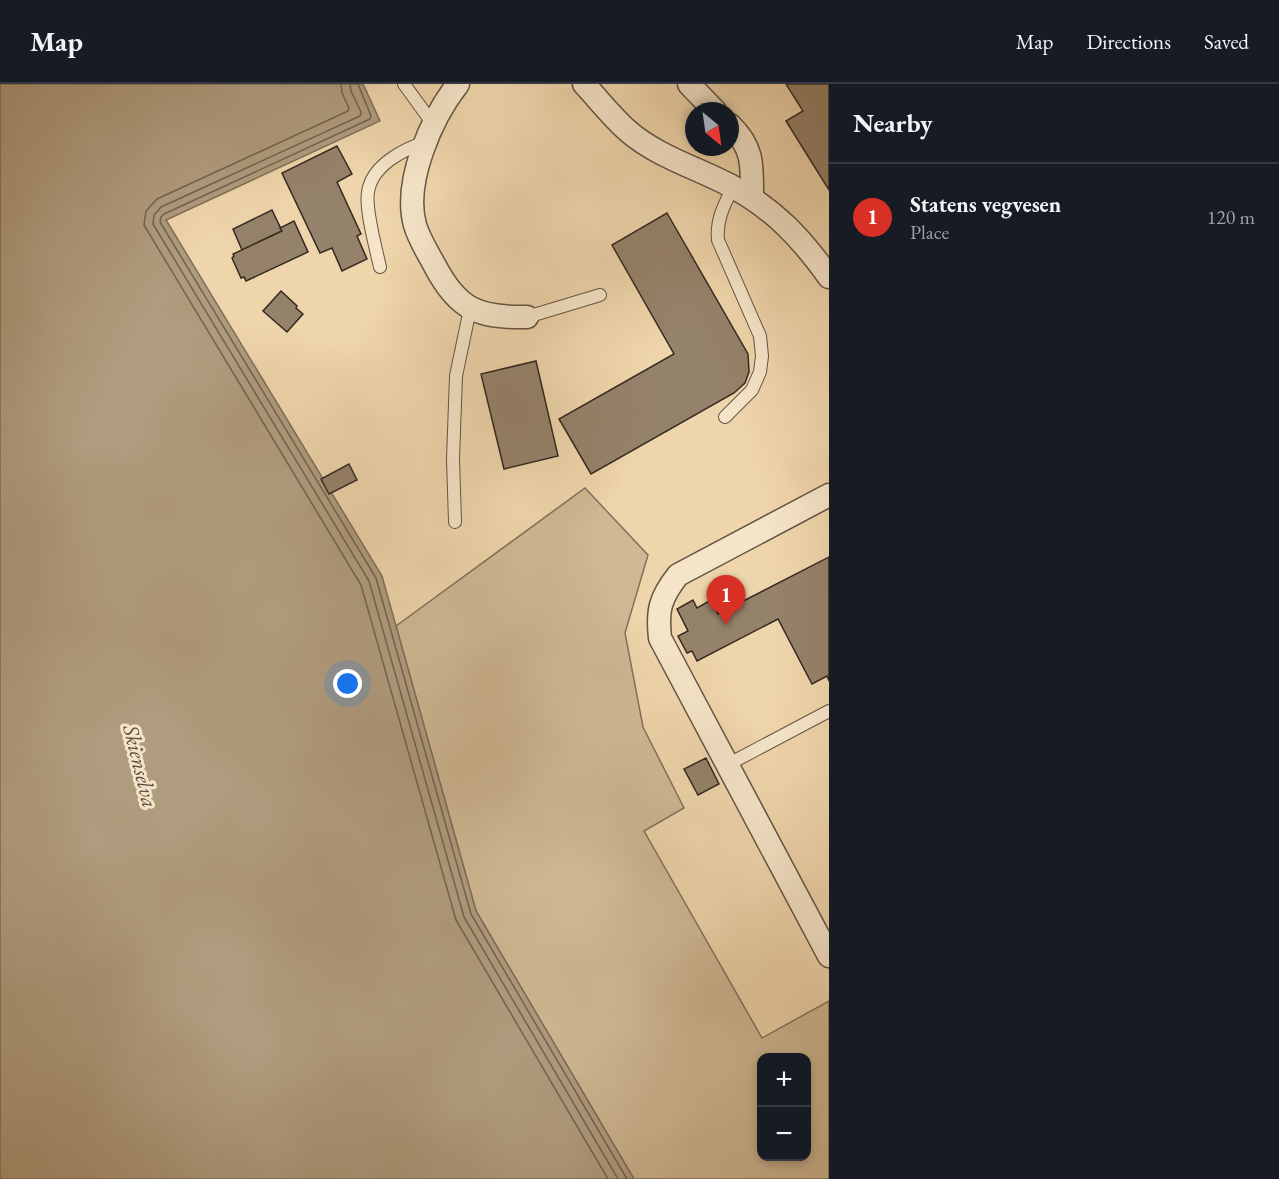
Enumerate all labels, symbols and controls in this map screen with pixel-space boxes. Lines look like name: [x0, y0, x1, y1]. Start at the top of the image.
text: Map: [30, 23, 83, 59]
text: Map: [1016, 28, 1053, 55]
text: Directions: [1086, 28, 1171, 55]
text: Saved: [1204, 28, 1249, 55]
north arrow: [685, 102, 739, 156]
text: Nearby: [853, 106, 933, 140]
text: Statens vegvesen: [910, 190, 1061, 219]
text: 1: [867, 204, 878, 230]
text: 120 m: [1207, 204, 1255, 230]
text: Place: [910, 219, 949, 245]
pin: 1: [706, 576, 746, 625]
your location: [333, 669, 362, 698]
water label: Skienselva: [116, 721, 165, 811]
map controls: [757, 1053, 811, 1161]
button: +: [757, 1053, 811, 1107]
button: −: [757, 1107, 811, 1161]

